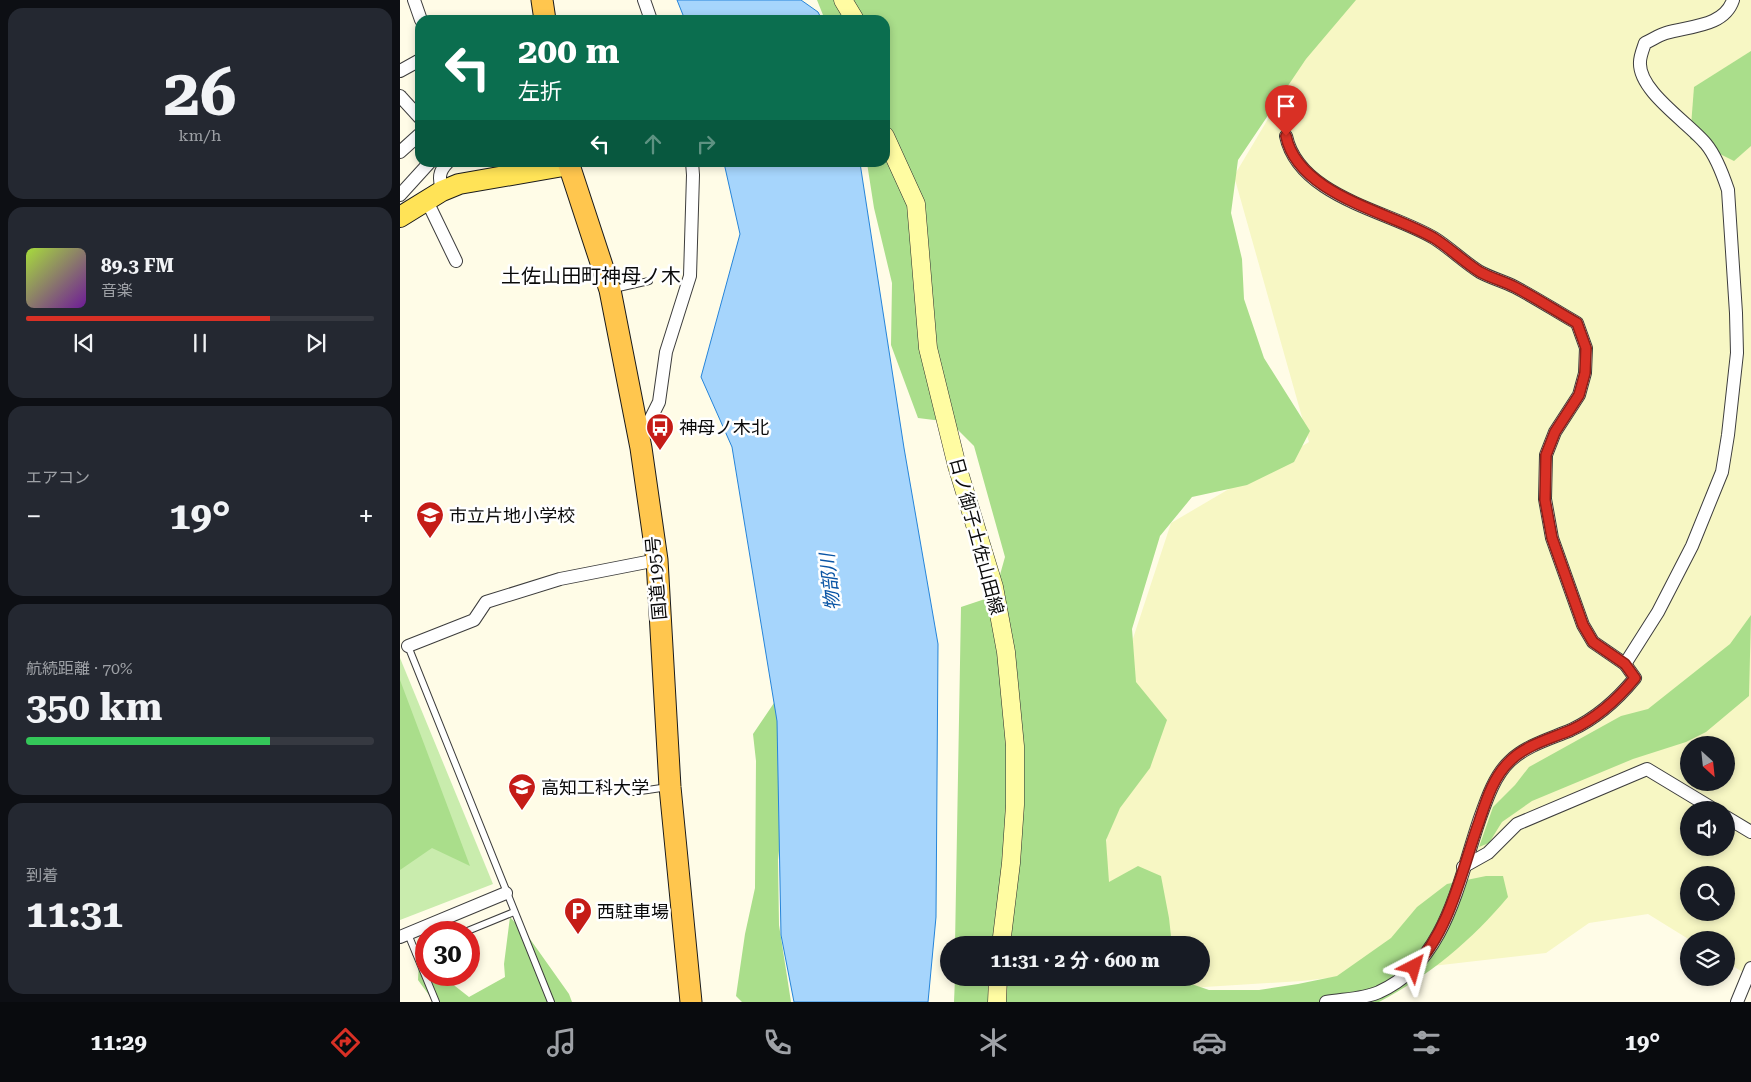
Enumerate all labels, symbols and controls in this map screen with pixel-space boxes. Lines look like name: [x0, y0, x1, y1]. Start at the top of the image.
text: 200 m: [518, 31, 619, 72]
icon: left: [435, 35, 500, 100]
text: 26: [164, 55, 236, 131]
text: 左折: [518, 79, 562, 104]
pin: [1265, 85, 1307, 136]
icon: arrive: [1272, 92, 1300, 120]
text: km/h: [179, 126, 221, 145]
icon: left: [586, 130, 614, 158]
icon: ahead: [639, 130, 667, 158]
icon: right: [692, 130, 720, 158]
text: 89.3 FM: [101, 254, 174, 277]
district label: 土佐山田町神母ノ木: [501, 264, 681, 288]
text: 音楽: [101, 281, 133, 300]
icon: previous: [70, 329, 98, 357]
icon: pause: [186, 329, 214, 357]
icon: next: [302, 329, 330, 357]
bus stop icon: 神母ノ木北: [645, 412, 675, 451]
place label: 神母ノ木北: [679, 417, 769, 438]
street label: 日ノ御子土佐山田線: [946, 455, 1008, 617]
text: エアコン: [26, 468, 90, 487]
text: 19°: [169, 494, 231, 538]
text: −: [26, 500, 42, 533]
text: +: [358, 500, 374, 533]
school or university icon: 市立片地小学校: [415, 500, 445, 539]
place label: 市立片地小学校: [449, 505, 575, 526]
street label: 国道195号: [642, 535, 670, 621]
water label: 物部川: [815, 550, 844, 612]
text: 航続距離 · 70%: [26, 659, 133, 678]
text: 350 km: [26, 685, 162, 729]
north arrow: [1680, 736, 1735, 791]
map controls: [1680, 736, 1735, 986]
school or university icon: 高知工科大学: [507, 772, 537, 811]
place label: 高知工科大学: [541, 777, 649, 798]
button: sound: [1680, 801, 1735, 856]
text: 到着: [26, 866, 58, 885]
button: search: [1680, 866, 1735, 921]
text: 11:31: [26, 892, 123, 936]
parking icon: 西駐車場: [563, 896, 593, 935]
place label: 西駐車場: [597, 901, 669, 922]
speed limit sign: 30: [415, 921, 480, 986]
button: layers: [1680, 931, 1735, 986]
position arrow: [1387, 940, 1439, 992]
text: 11:31 · 2 分 · 600 m: [990, 949, 1160, 972]
icon: directions: [328, 1025, 363, 1060]
icon: music: [544, 1025, 579, 1060]
icon: phone: [760, 1025, 795, 1060]
icon: climate: [976, 1025, 1011, 1060]
icon: car: [1192, 1025, 1227, 1060]
icon: filters: [1409, 1025, 1444, 1060]
text: 11:29: [91, 1030, 147, 1055]
text: 19°: [1625, 1030, 1660, 1055]

